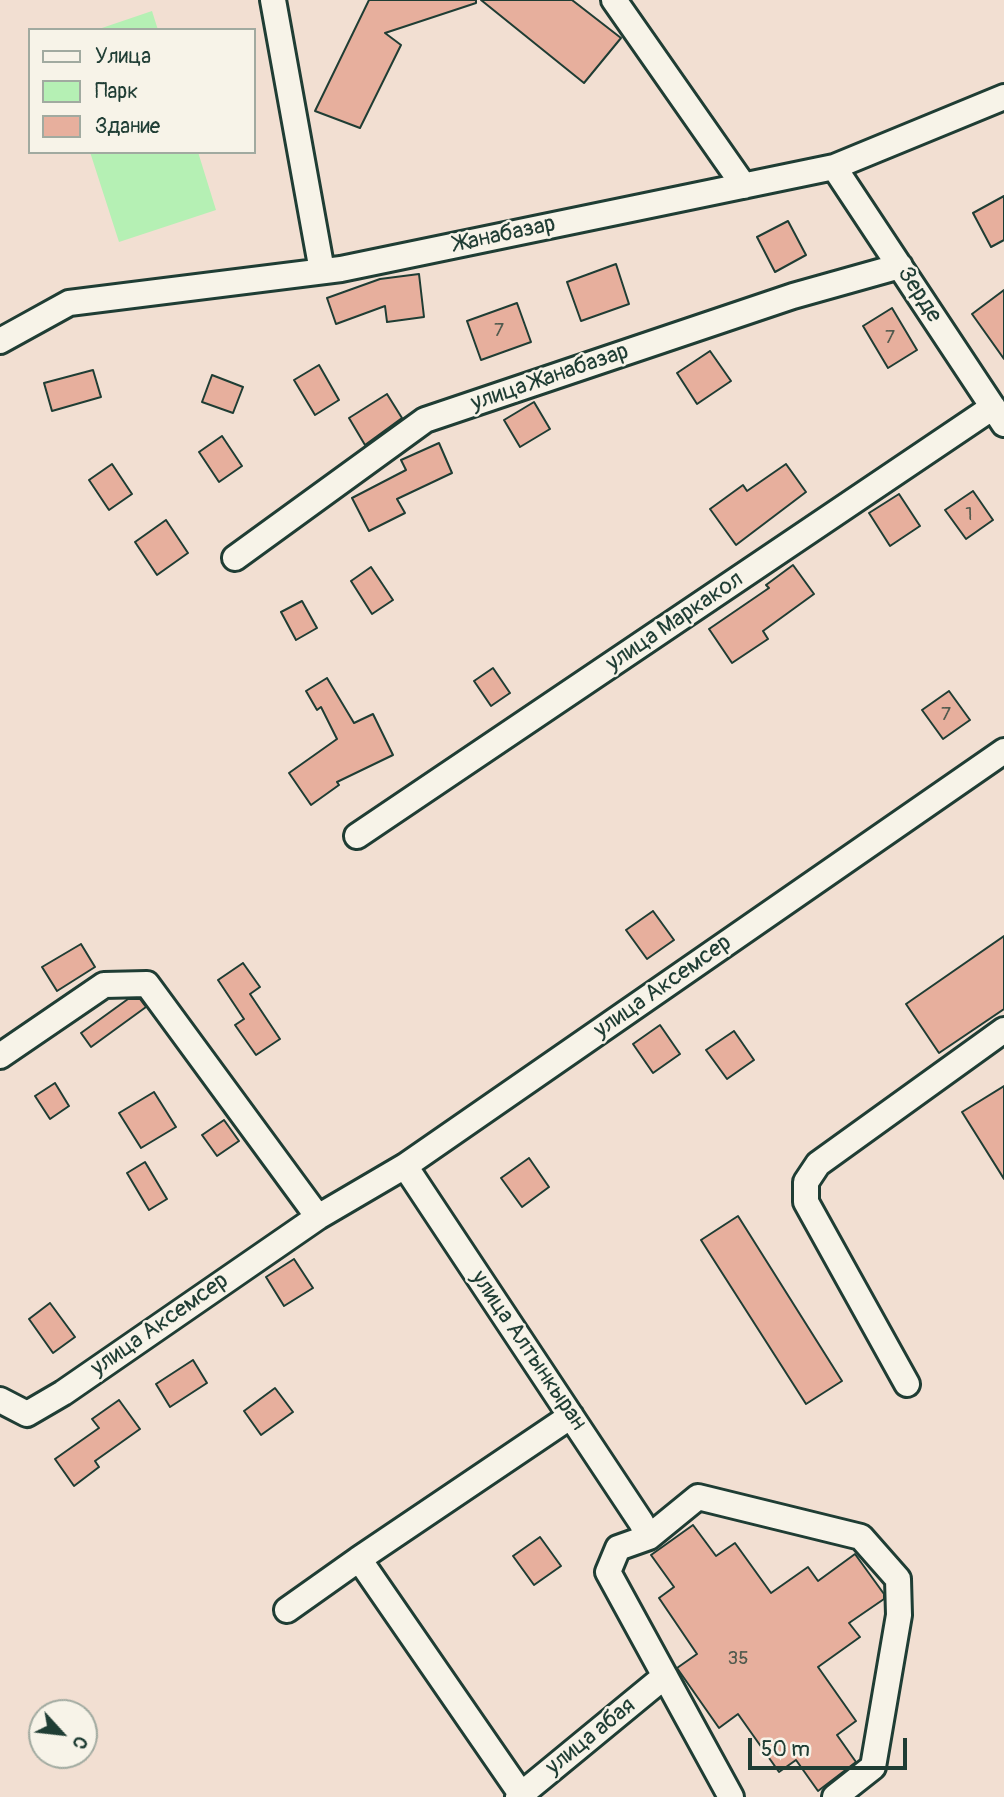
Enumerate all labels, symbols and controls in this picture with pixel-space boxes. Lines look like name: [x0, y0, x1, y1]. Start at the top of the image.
legend: [28, 28, 256, 154]
text: Улица: [95, 43, 151, 70]
text: Парк: [95, 78, 138, 105]
text: Здание: [95, 113, 160, 140]
street label: Жанабазар: [452, 211, 558, 259]
street label: Зерде: [891, 262, 947, 328]
house number: 7: [494, 320, 504, 342]
house number: 7: [885, 327, 895, 349]
street label: улица Жанабазар: [468, 338, 632, 418]
house number: 1: [965, 504, 973, 526]
street label: улица Маркакол: [601, 566, 749, 678]
house number: 7: [941, 704, 951, 726]
street label: улица Аксемсер: [589, 929, 737, 1045]
street label: улица Алтынкыран: [464, 1266, 592, 1436]
street label: улица Аксемсер: [86, 1267, 234, 1383]
house number: 35: [728, 1648, 748, 1670]
street label: улица абая: [541, 1693, 641, 1781]
north arrow: [28, 1699, 98, 1769]
scale bar: [752, 1724, 911, 1768]
text: С: [67, 1732, 93, 1753]
text: 50 m: [761, 1736, 810, 1763]

